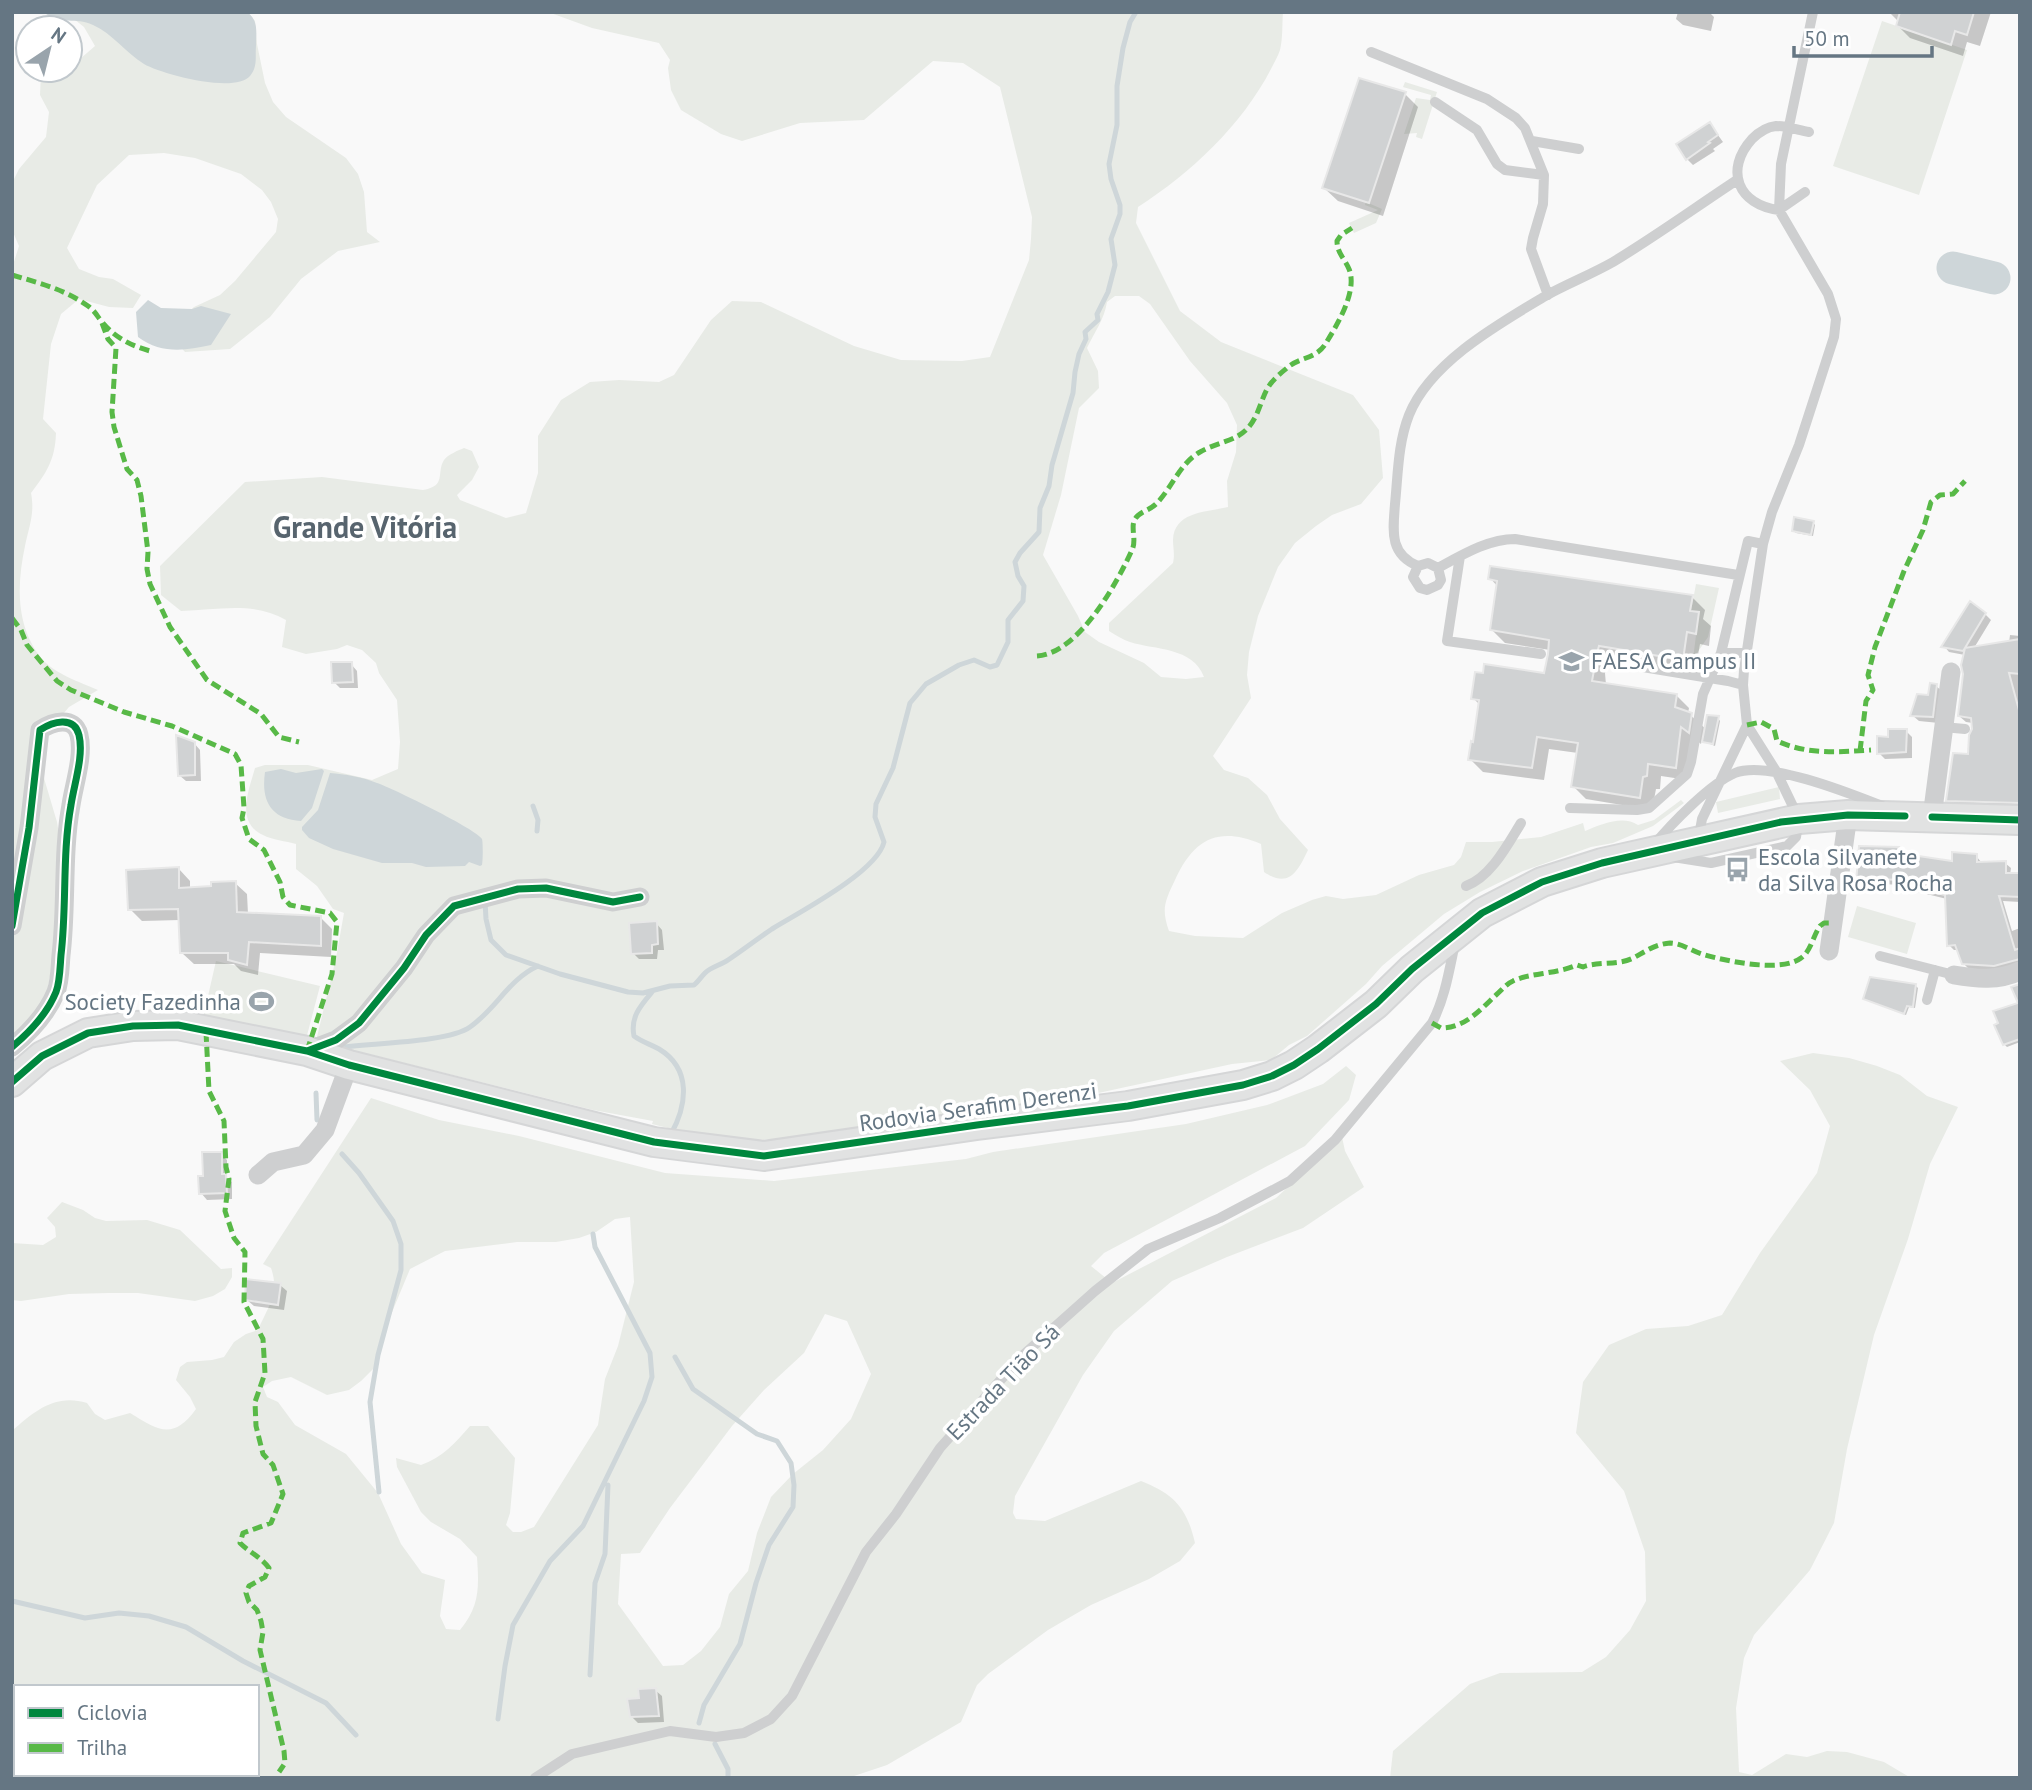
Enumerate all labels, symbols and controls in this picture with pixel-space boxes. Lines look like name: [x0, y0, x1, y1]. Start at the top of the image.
north arrow: [14, 14, 84, 84]
scale bar: [1794, 14, 1932, 58]
text: N: [47, 22, 71, 48]
text: 50 m: [1804, 25, 1850, 52]
district label: Grande Vitória: [273, 507, 457, 546]
place label: FAESA Campus II: [1591, 646, 1756, 675]
school or university icon: FAESA Campus II: [1557, 647, 1585, 675]
place label: Escola Silvanete da Silva Rosa Rocha: [1758, 842, 1953, 897]
bus stop icon: Escola Silvanete da Silva Rosa Rocha: [1724, 856, 1752, 884]
place label: Society Fazedinha: [64, 987, 241, 1016]
sports icon: Society Fazedinha: [247, 988, 275, 1016]
street label: Rodovia Serafim Derenzi: [857, 1075, 1099, 1138]
street label: Estrada Tião Sá: [940, 1317, 1065, 1446]
legend: [14, 1685, 259, 1776]
text: Ciclovia: [77, 1699, 147, 1726]
text: Trilha: [77, 1734, 127, 1761]

